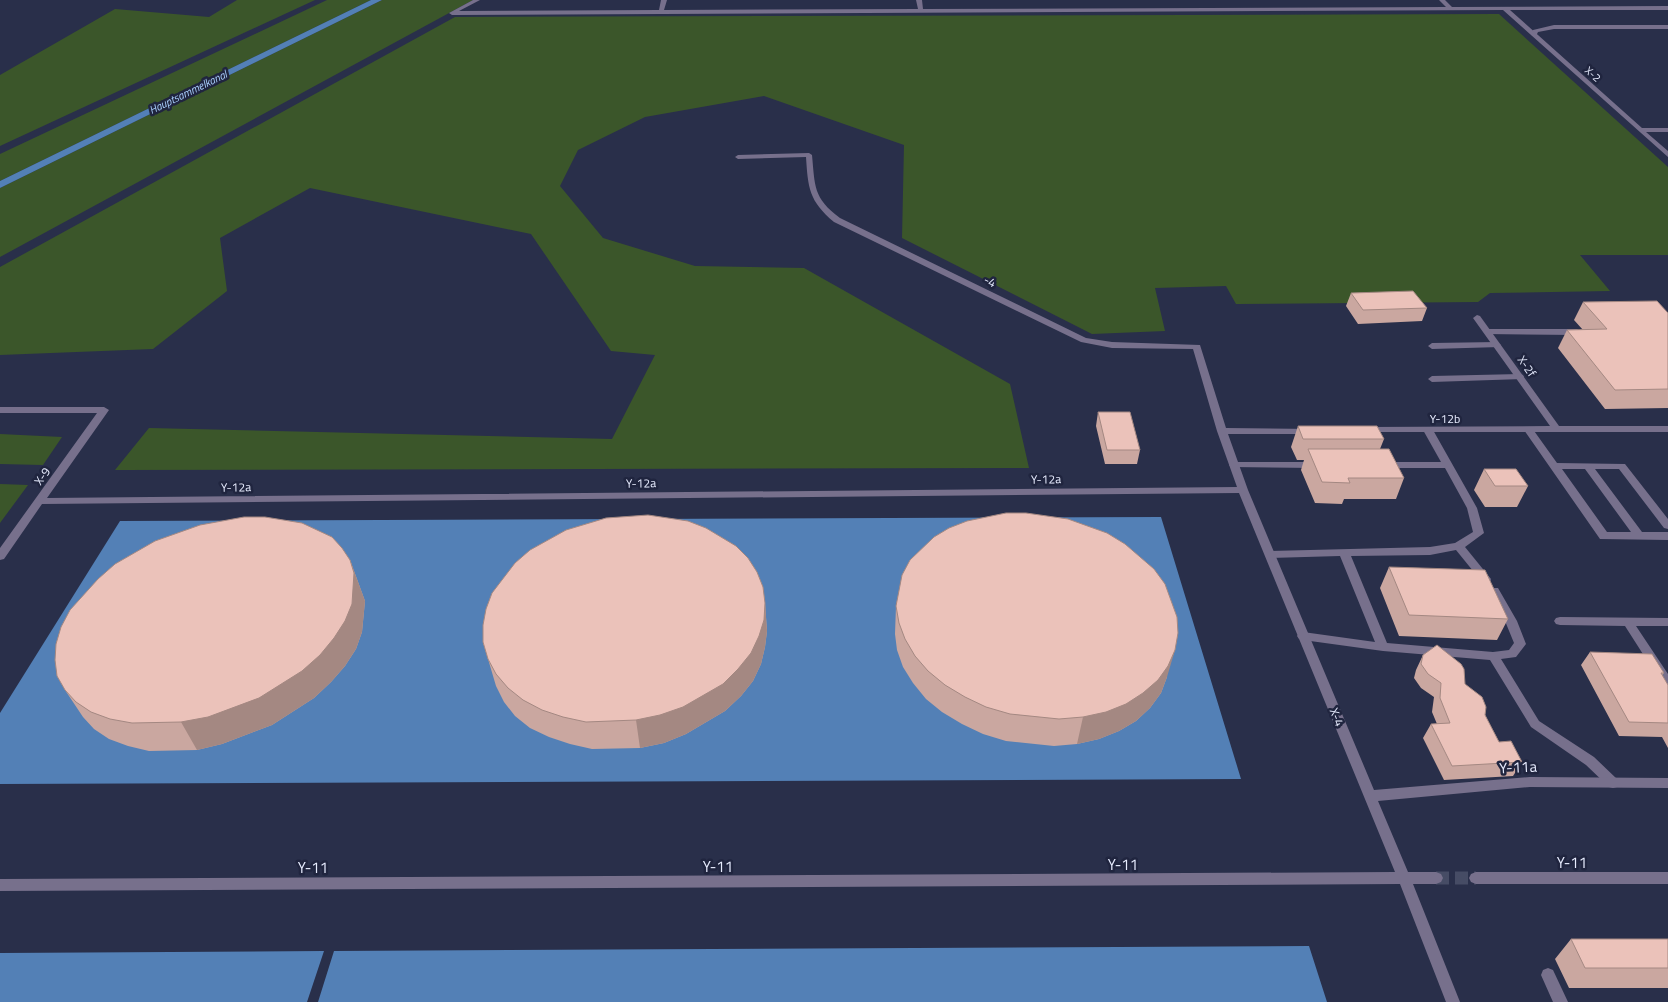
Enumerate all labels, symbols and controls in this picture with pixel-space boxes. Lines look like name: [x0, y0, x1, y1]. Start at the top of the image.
street label: X-2: [1581, 62, 1605, 86]
water label: Hauptsammelkanal: [146, 65, 231, 118]
street label: -4: [980, 270, 1000, 292]
street label: X-2f: [1513, 351, 1541, 381]
street label: Y-12b: [1430, 409, 1460, 428]
street label: X-9: [29, 463, 55, 489]
street label: Y-12a: [1031, 469, 1061, 489]
street label: Y-12a: [626, 473, 656, 493]
street label: Y-12a: [221, 477, 251, 497]
street label: X-4: [1325, 705, 1349, 729]
street label: Y-11a: [1498, 754, 1538, 779]
street label: Y-11: [1557, 851, 1587, 874]
street label: Y-11: [1108, 853, 1138, 876]
street label: Y-11: [703, 855, 733, 878]
street label: Y-11: [298, 856, 328, 879]

